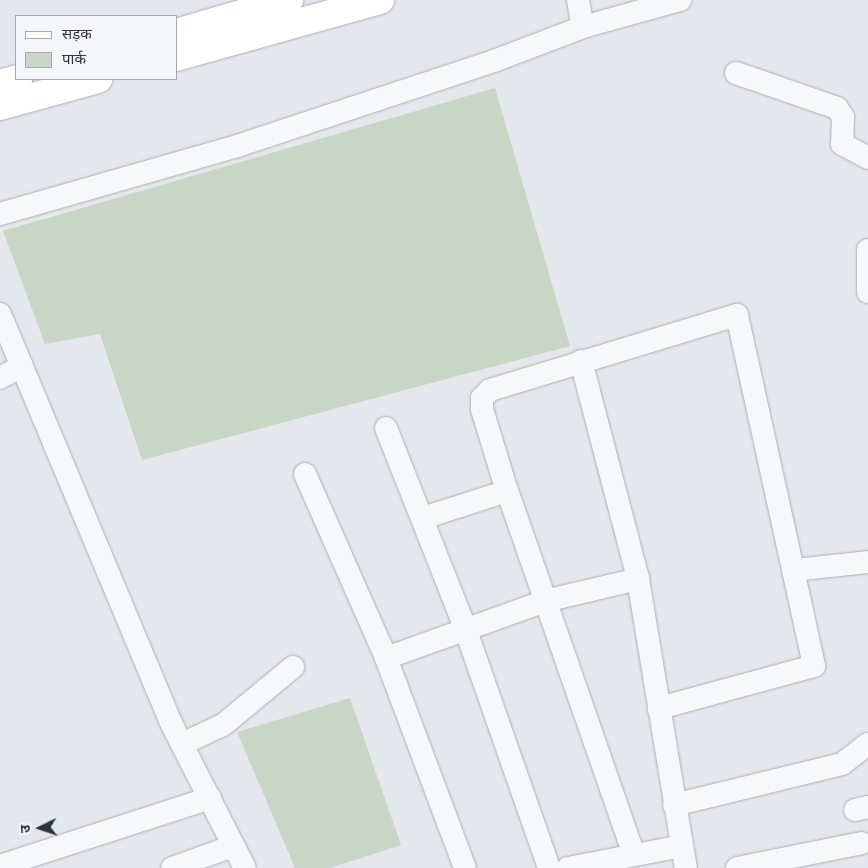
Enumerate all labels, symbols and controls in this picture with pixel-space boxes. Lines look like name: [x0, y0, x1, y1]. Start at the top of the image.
legend: [15, 15, 178, 80]
text: सड़क: [62, 24, 92, 43]
text: पार्क: [62, 49, 86, 68]
north arrow: [15, 803, 65, 853]
text: उ: [16, 824, 33, 834]

